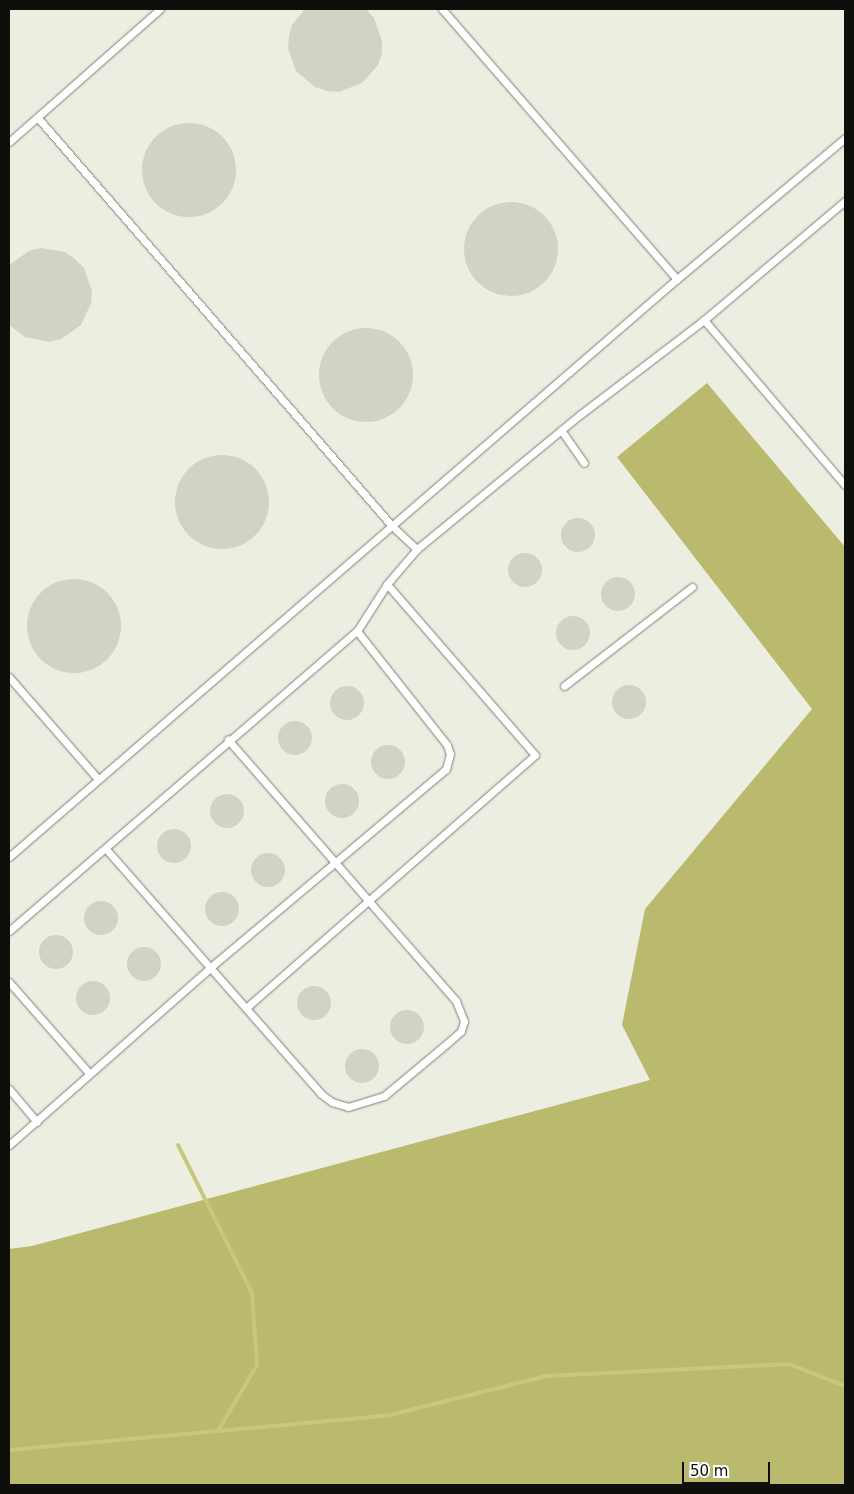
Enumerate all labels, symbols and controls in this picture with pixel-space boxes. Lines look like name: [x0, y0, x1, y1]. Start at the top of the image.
scale bar: [684, 1452, 772, 1484]
text: 50 m: [690, 1462, 728, 1480]

